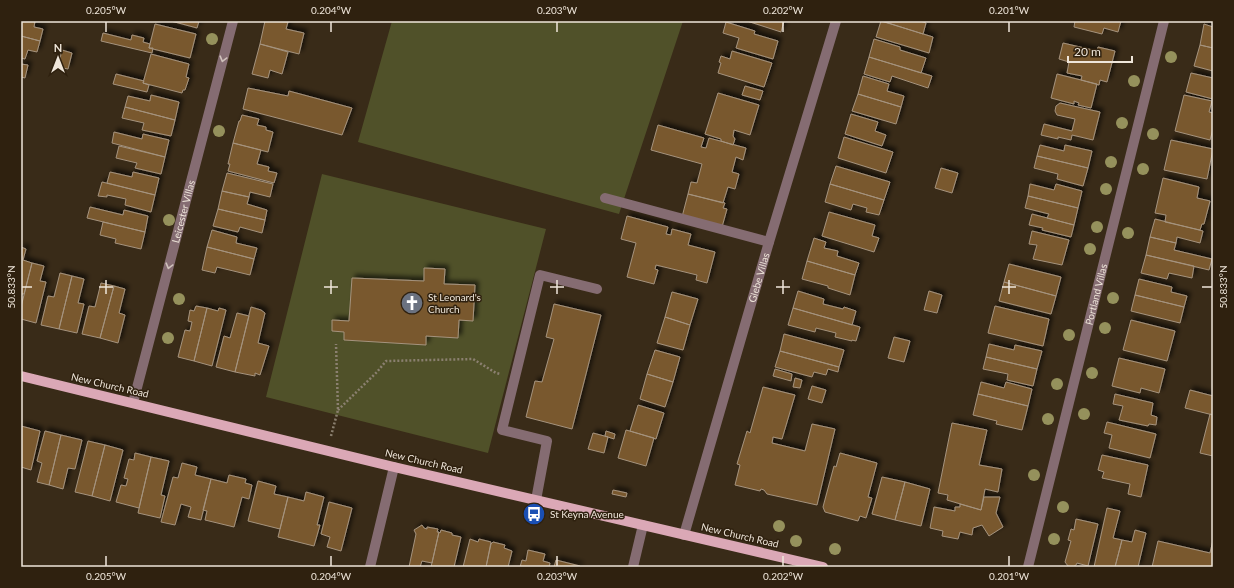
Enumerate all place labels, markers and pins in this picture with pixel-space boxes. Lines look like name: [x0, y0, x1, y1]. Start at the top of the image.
church icon: St Leonard's Church: [399, 290, 425, 316]
place label: St Leonard's Church: [428, 291, 481, 315]
bus stop icon: St Keyna Avenue: [521, 501, 547, 527]
place label: St Keyna Avenue: [550, 508, 624, 520]

